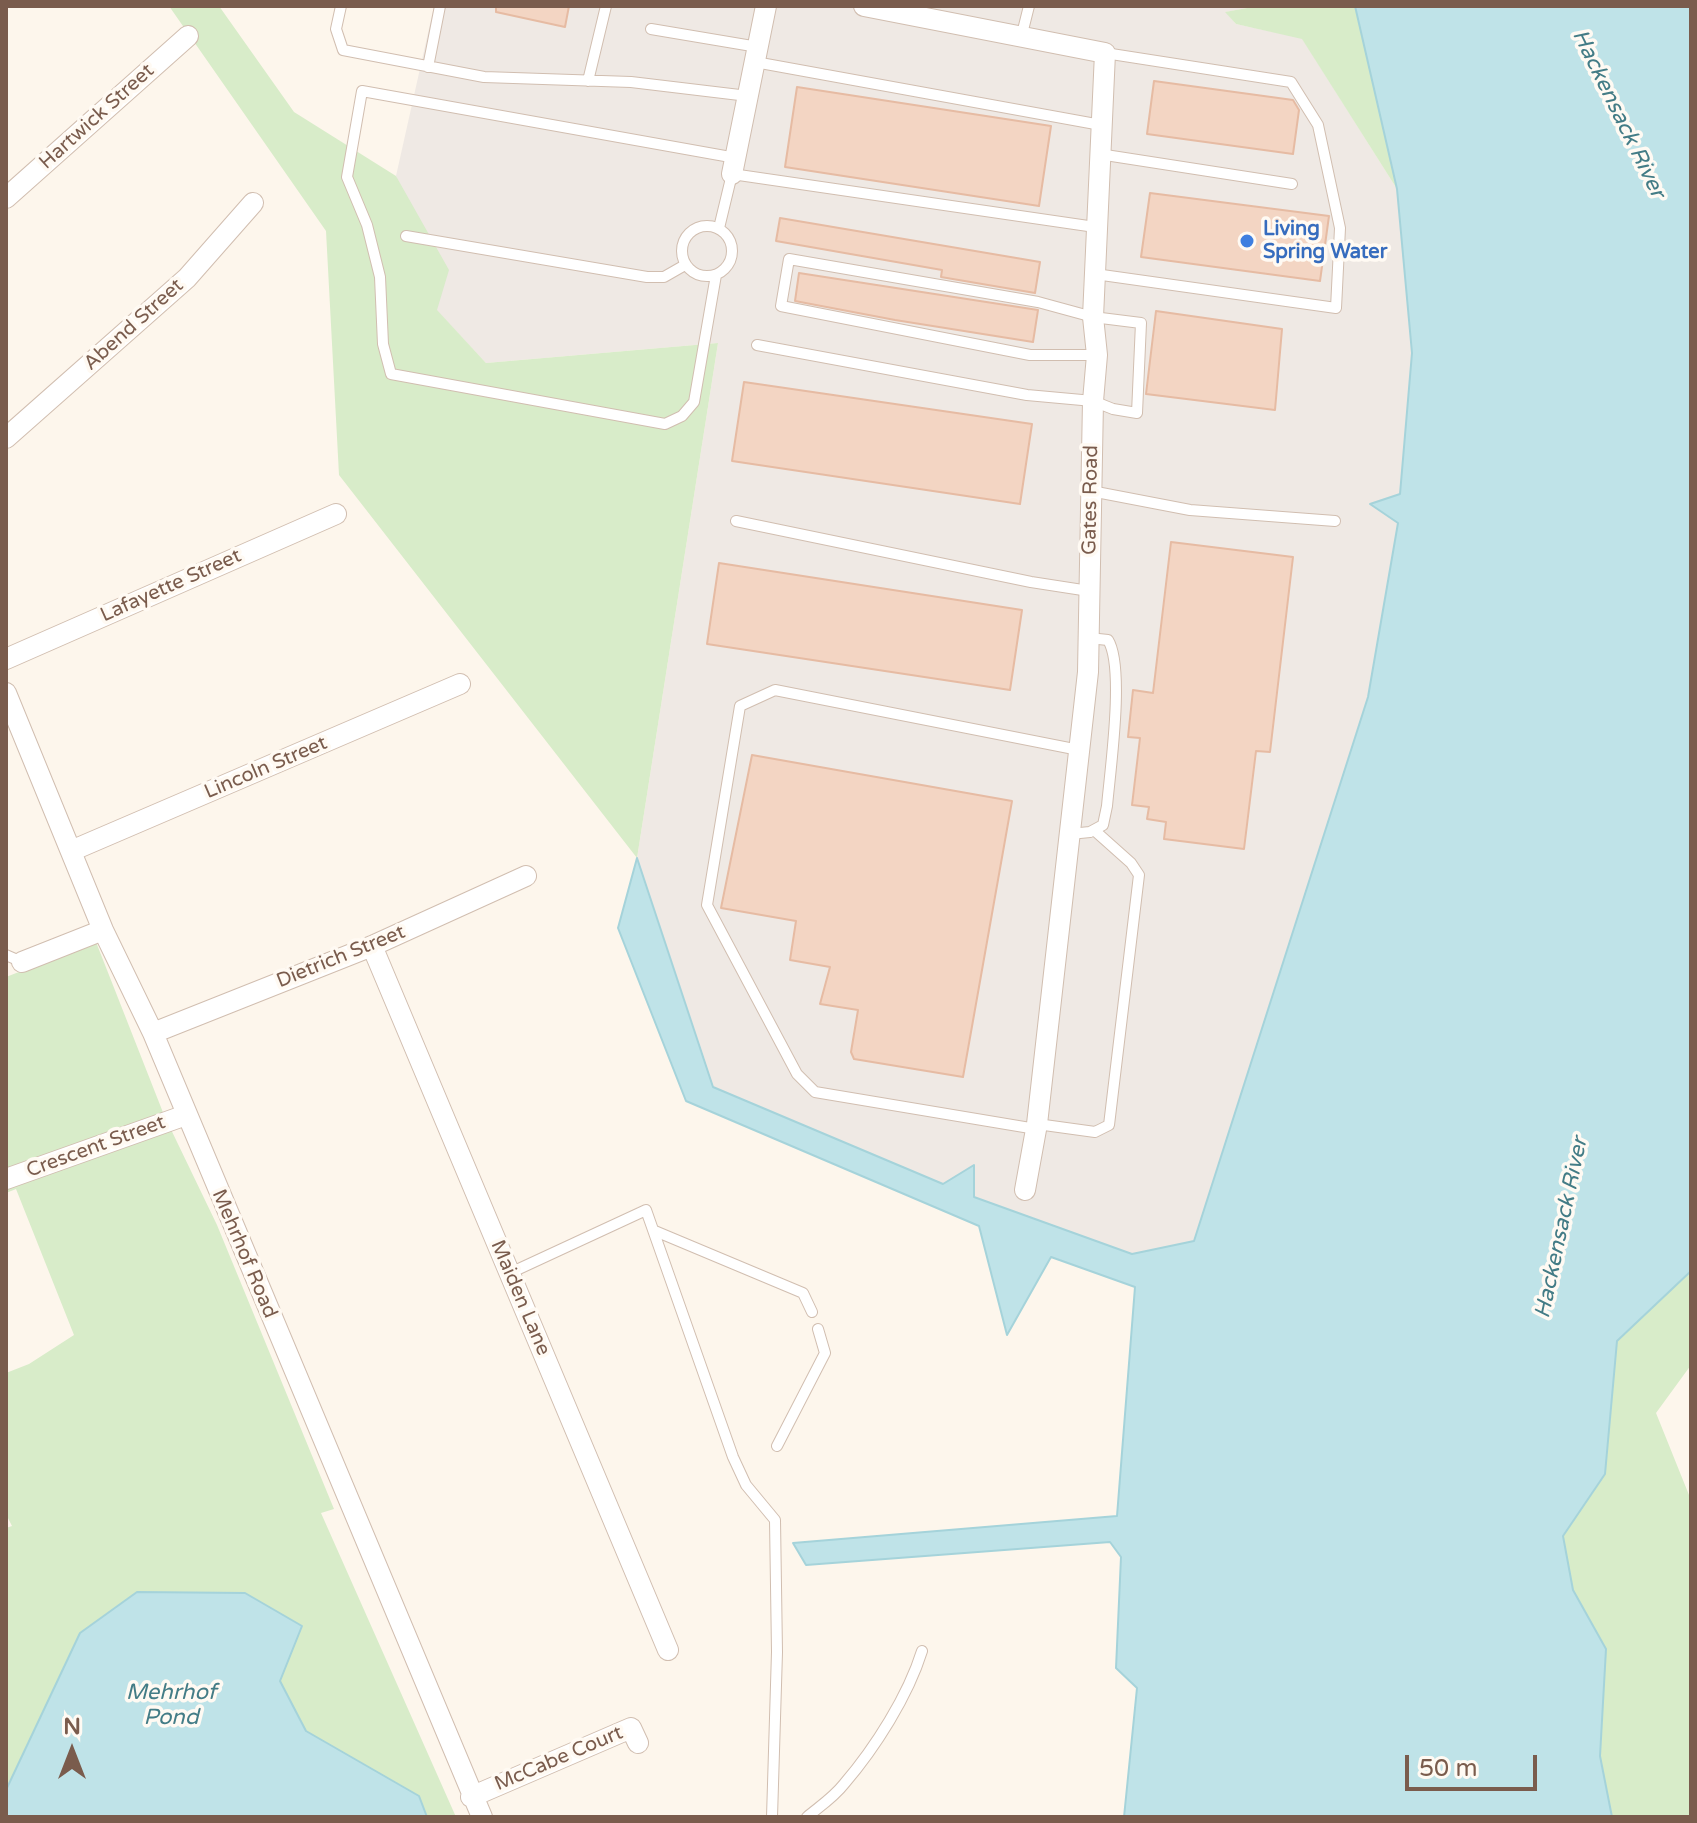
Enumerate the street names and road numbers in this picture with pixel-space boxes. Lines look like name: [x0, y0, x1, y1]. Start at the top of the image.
street label: Hartwick Street: [35, 59, 159, 175]
street label: Abend Street: [79, 274, 189, 376]
street label: Gates Road: [1078, 445, 1104, 555]
street label: Lafayette Street: [97, 544, 245, 628]
street label: Lincoln Street: [201, 731, 331, 805]
street label: Dietrich Street: [273, 920, 409, 994]
street label: Crescent Street: [23, 1111, 169, 1183]
street label: Mehrhof Road: [206, 1186, 282, 1322]
street label: Maiden Lane: [485, 1237, 555, 1359]
street label: McCabe Court: [491, 1721, 627, 1797]

